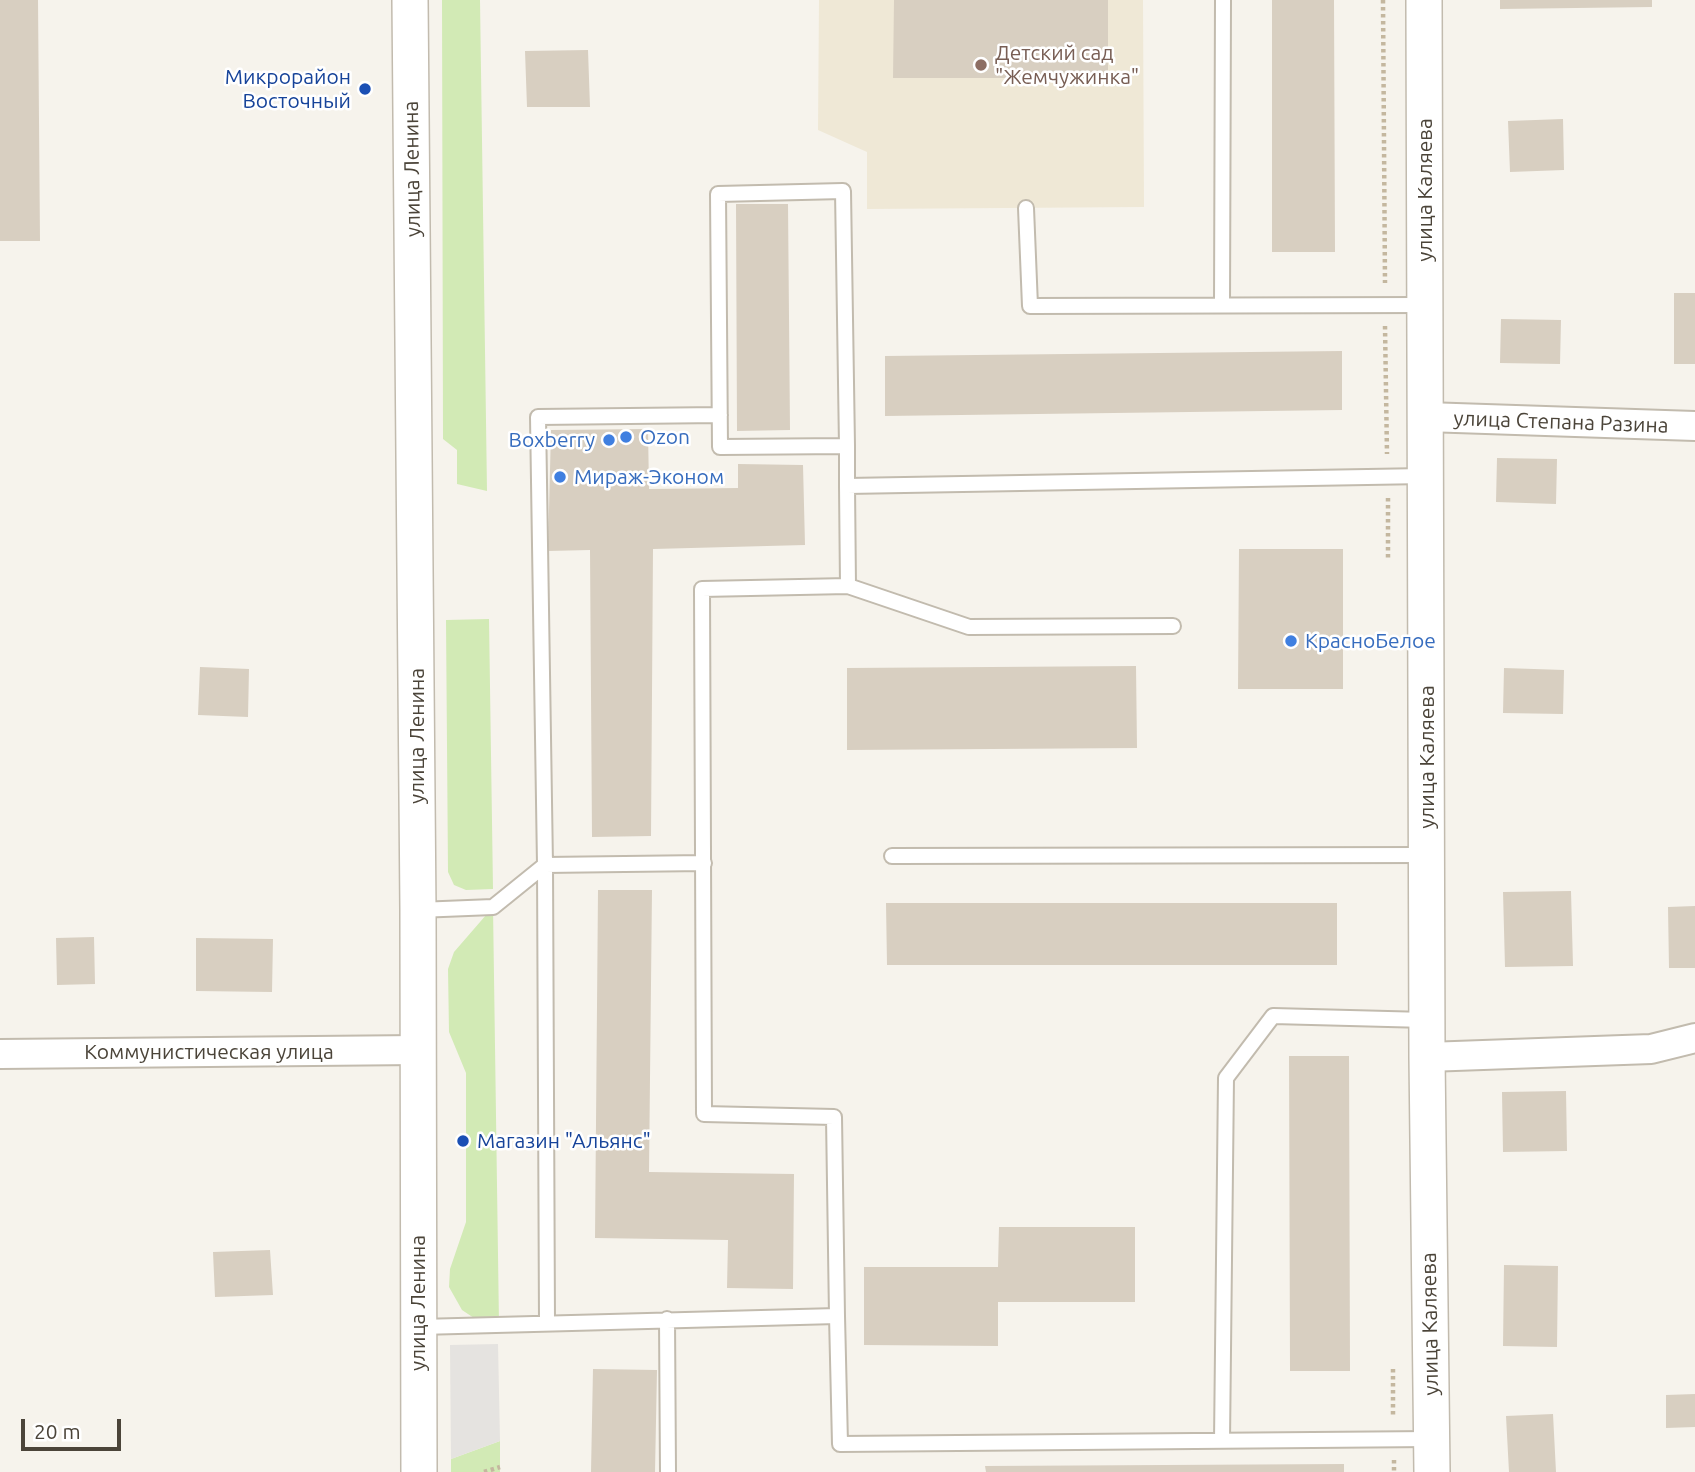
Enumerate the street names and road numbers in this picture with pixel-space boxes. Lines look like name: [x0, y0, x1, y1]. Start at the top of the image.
street label: улица Ленина: [398, 101, 426, 237]
street label: улица Каляева: [1412, 118, 1438, 262]
street label: улица Степана Разина: [1453, 406, 1669, 438]
street label: улица Ленина: [404, 668, 430, 804]
street label: улица Каляева: [1414, 685, 1440, 829]
street label: Коммунистическая улица: [84, 1039, 334, 1065]
street label: улица Ленина: [405, 1235, 431, 1371]
street label: улица Каляева: [1416, 1252, 1444, 1396]

